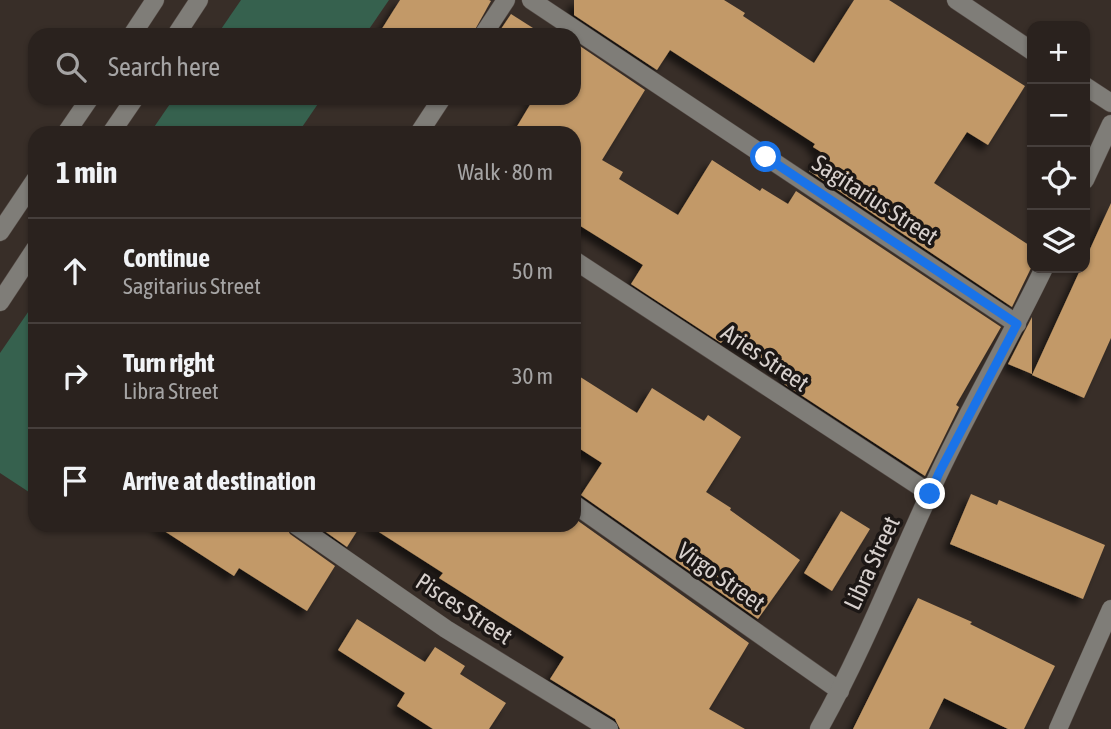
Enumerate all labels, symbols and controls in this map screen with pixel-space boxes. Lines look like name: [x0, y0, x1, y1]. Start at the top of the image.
map controls: [1027, 21, 1090, 273]
button: +: [1027, 21, 1090, 84]
search box: [28, 28, 581, 105]
icon: search: [52, 48, 90, 86]
text: Search here: [108, 52, 220, 82]
button: −: [1027, 84, 1090, 147]
route start: [750, 141, 781, 172]
button: locate: [1027, 147, 1090, 210]
street label: Sagitarius Street: [808, 149, 943, 250]
text: 1 min: [56, 155, 117, 189]
text: Walk · 80 m: [458, 159, 553, 185]
button: layers: [1027, 210, 1090, 273]
text: Continue: [123, 243, 210, 273]
icon: ahead: [56, 252, 94, 290]
text: 50 m: [512, 258, 553, 284]
text: Sagitarius Street: [123, 273, 261, 299]
street label: Aries Street: [716, 319, 814, 397]
text: Turn right: [123, 348, 214, 378]
icon: right: [56, 357, 94, 395]
text: 30 m: [512, 363, 553, 389]
text: Libra Street: [123, 378, 219, 404]
icon: arrive: [56, 462, 94, 500]
text: Arrive at destination: [123, 466, 316, 496]
route end: [914, 478, 945, 509]
street label: Libra Street: [838, 512, 905, 614]
street label: Virgo Street: [672, 537, 770, 617]
street label: Pisces Street: [411, 567, 518, 650]

